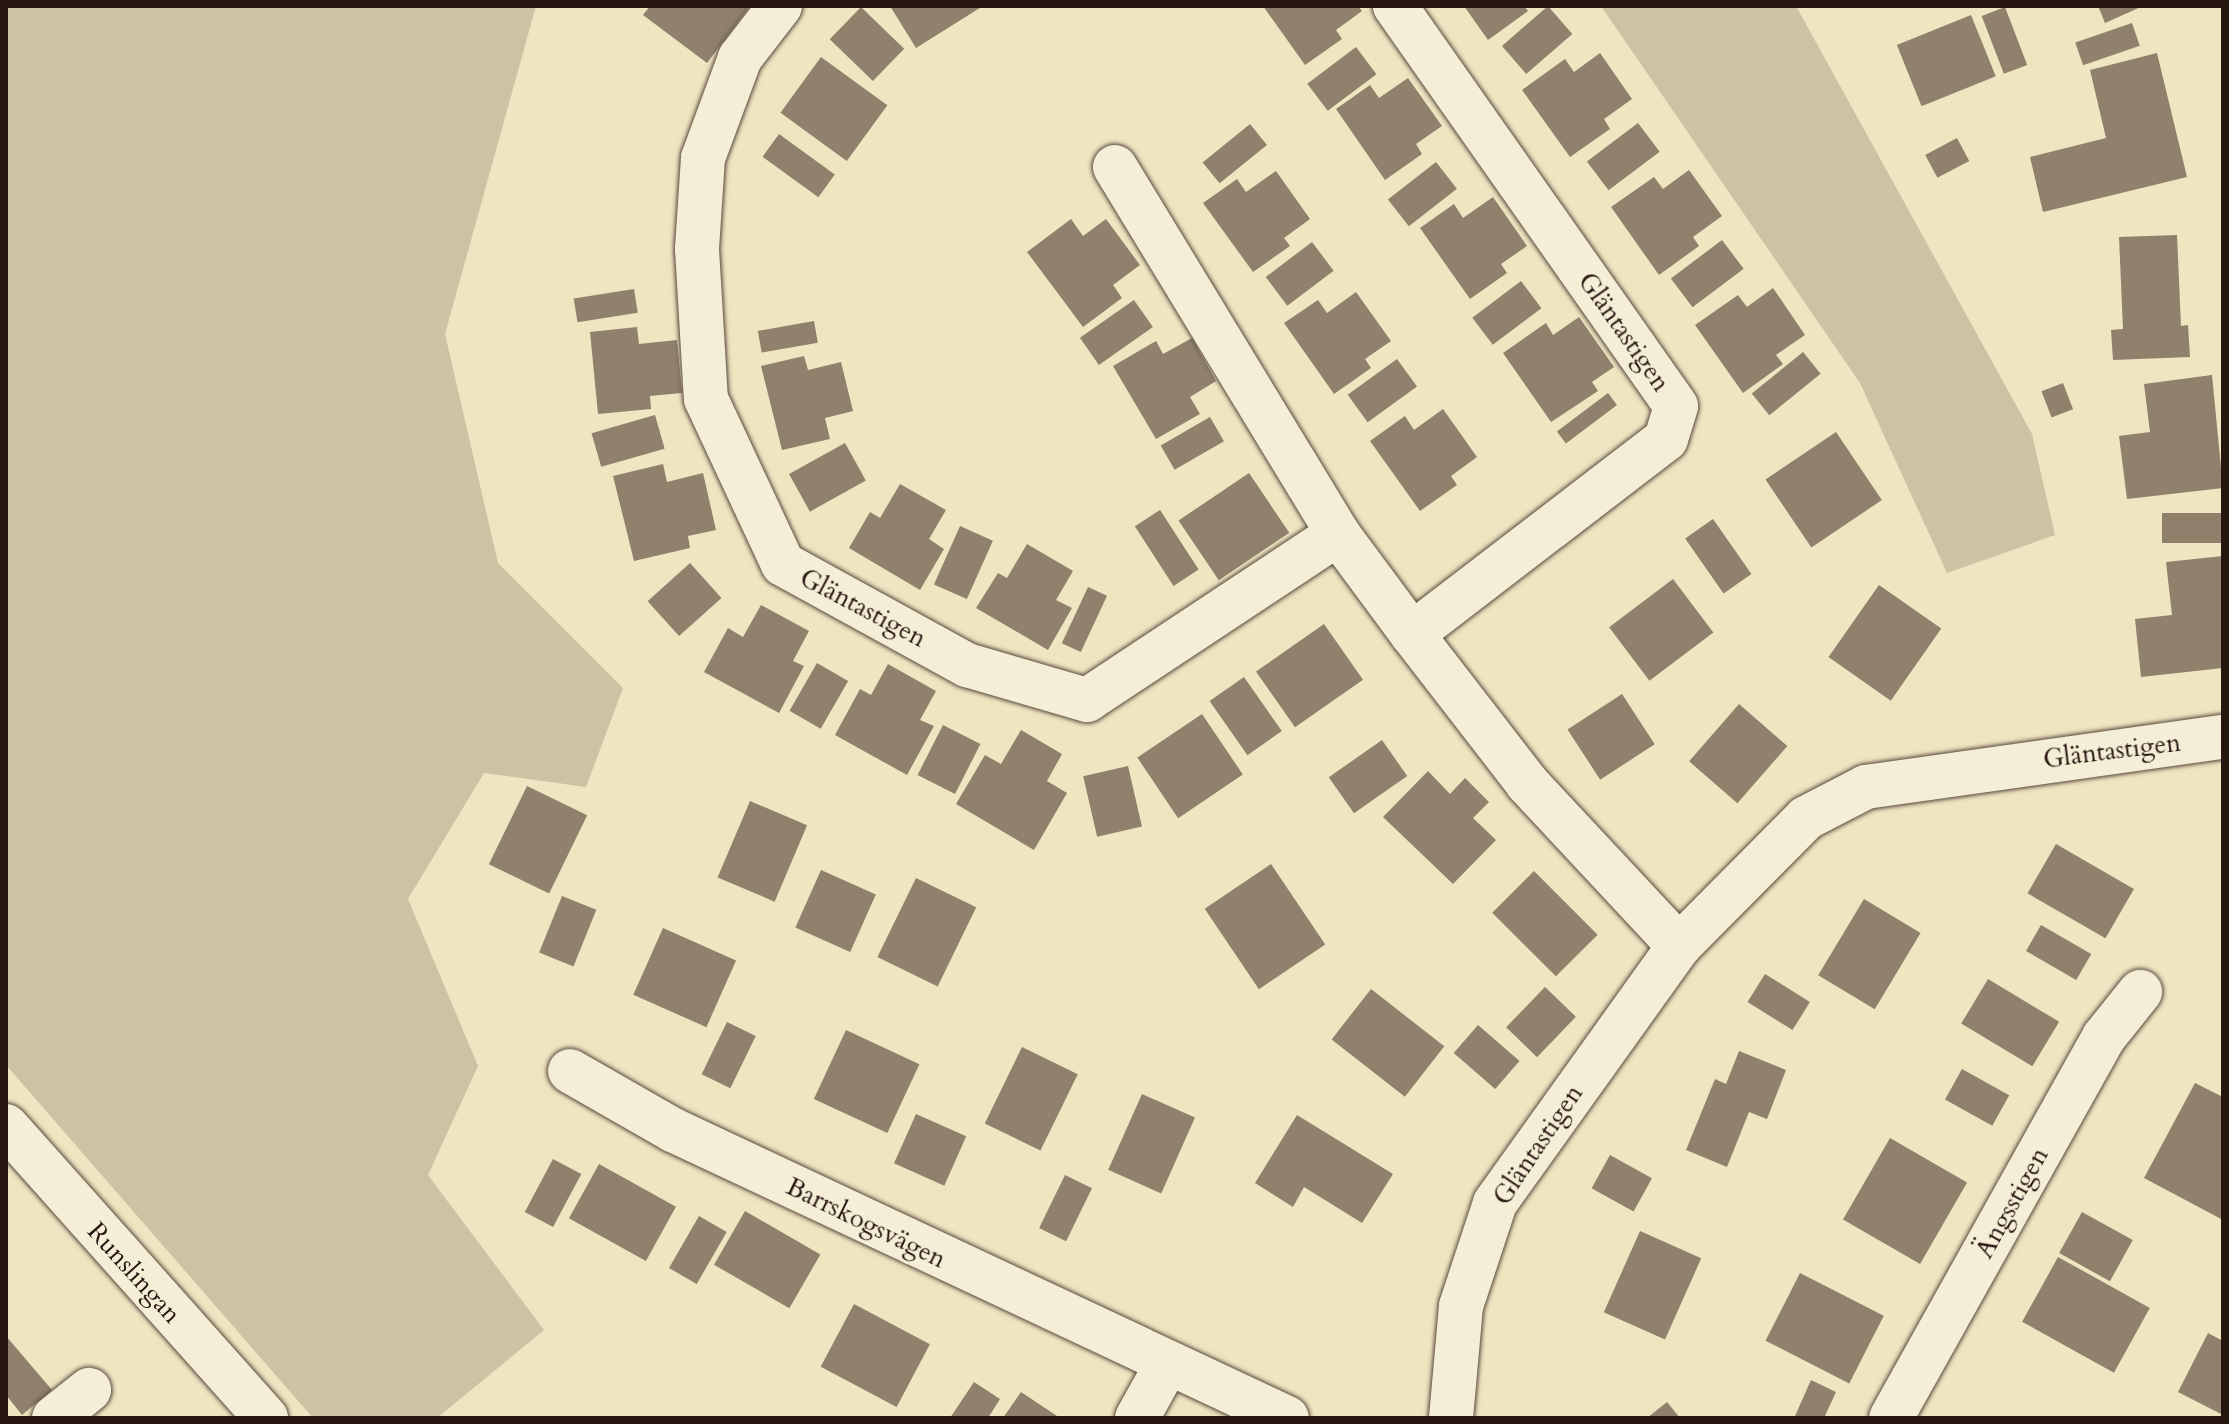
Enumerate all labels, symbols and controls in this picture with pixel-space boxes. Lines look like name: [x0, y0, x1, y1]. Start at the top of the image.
street label: Gläntastigen: [1572, 266, 1676, 398]
street label: Gläntastigen: [795, 562, 931, 654]
street label: Gläntastigen: [2041, 727, 2183, 775]
street label: Gläntastigen: [1486, 1079, 1590, 1211]
street label: Ängsstigen: [1969, 1142, 2055, 1264]
street label: Barrskogsvägen: [781, 1171, 951, 1275]
street label: Runslingan: [81, 1216, 187, 1330]

